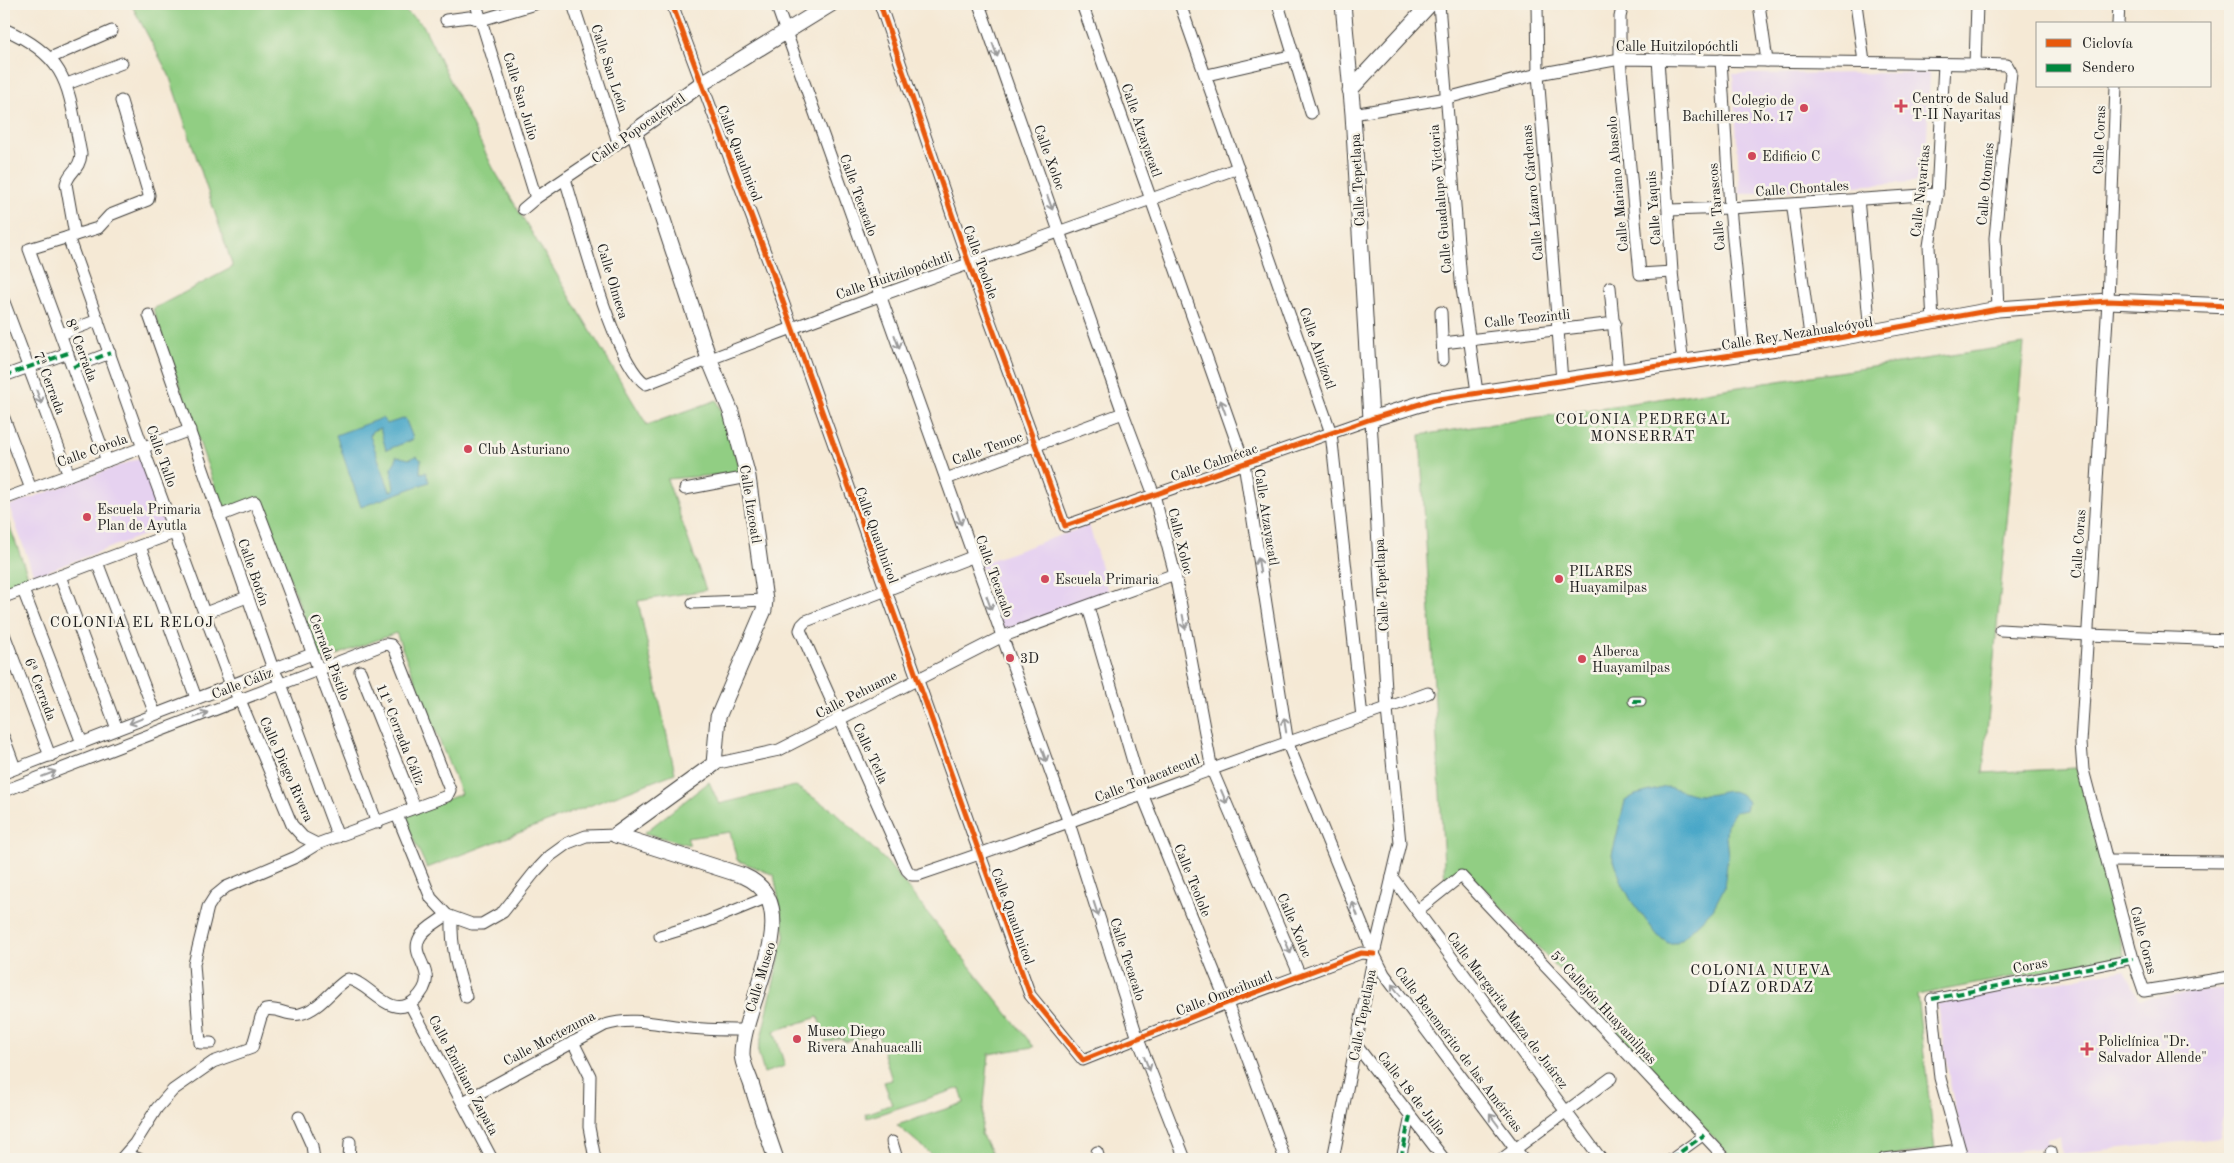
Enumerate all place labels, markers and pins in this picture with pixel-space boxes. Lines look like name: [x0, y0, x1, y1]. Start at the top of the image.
place label: Centro de Salud T-II Nayaritas: [1912, 92, 2009, 122]
place label: Colegio de Bachilleres No. 17: [1682, 94, 1794, 124]
marker: Centro de Salud T-II Nayaritas: [1894, 99, 1908, 113]
marker: Colegio de Bachilleres No. 17: [1798, 102, 1810, 114]
marker: Edificio C: [1746, 150, 1758, 162]
place label: Edificio C: [1762, 150, 1820, 164]
marker: Club Asturiano: [462, 443, 474, 455]
place label: Club Asturiano: [478, 443, 570, 457]
place label: Escuela Primaria Plan de Ayutla: [97, 503, 201, 533]
marker: Escuela Primaria Plan de Ayutla: [81, 511, 93, 523]
place label: PILARES Huayamilpas: [1569, 565, 1647, 595]
marker: Escuela Primaria: [1039, 573, 1051, 585]
place label: Escuela Primaria: [1055, 573, 1159, 587]
marker: PILARES Huayamilpas: [1553, 573, 1565, 585]
place label: Alberca Huayamilpas: [1592, 645, 1670, 675]
marker: 3D: [1004, 652, 1016, 664]
place label: 3D: [1020, 652, 1039, 666]
marker: Alberca Huayamilpas: [1576, 653, 1588, 665]
place label: Museo Diego Rivera Anahuacalli: [807, 1025, 922, 1055]
marker: Museo Diego Rivera Anahuacalli: [791, 1033, 803, 1045]
place label: Policlínica "Dr. Salvador Allende": [2098, 1035, 2207, 1065]
marker: Policlínica "Dr. Salvador Allende": [2080, 1042, 2094, 1056]

